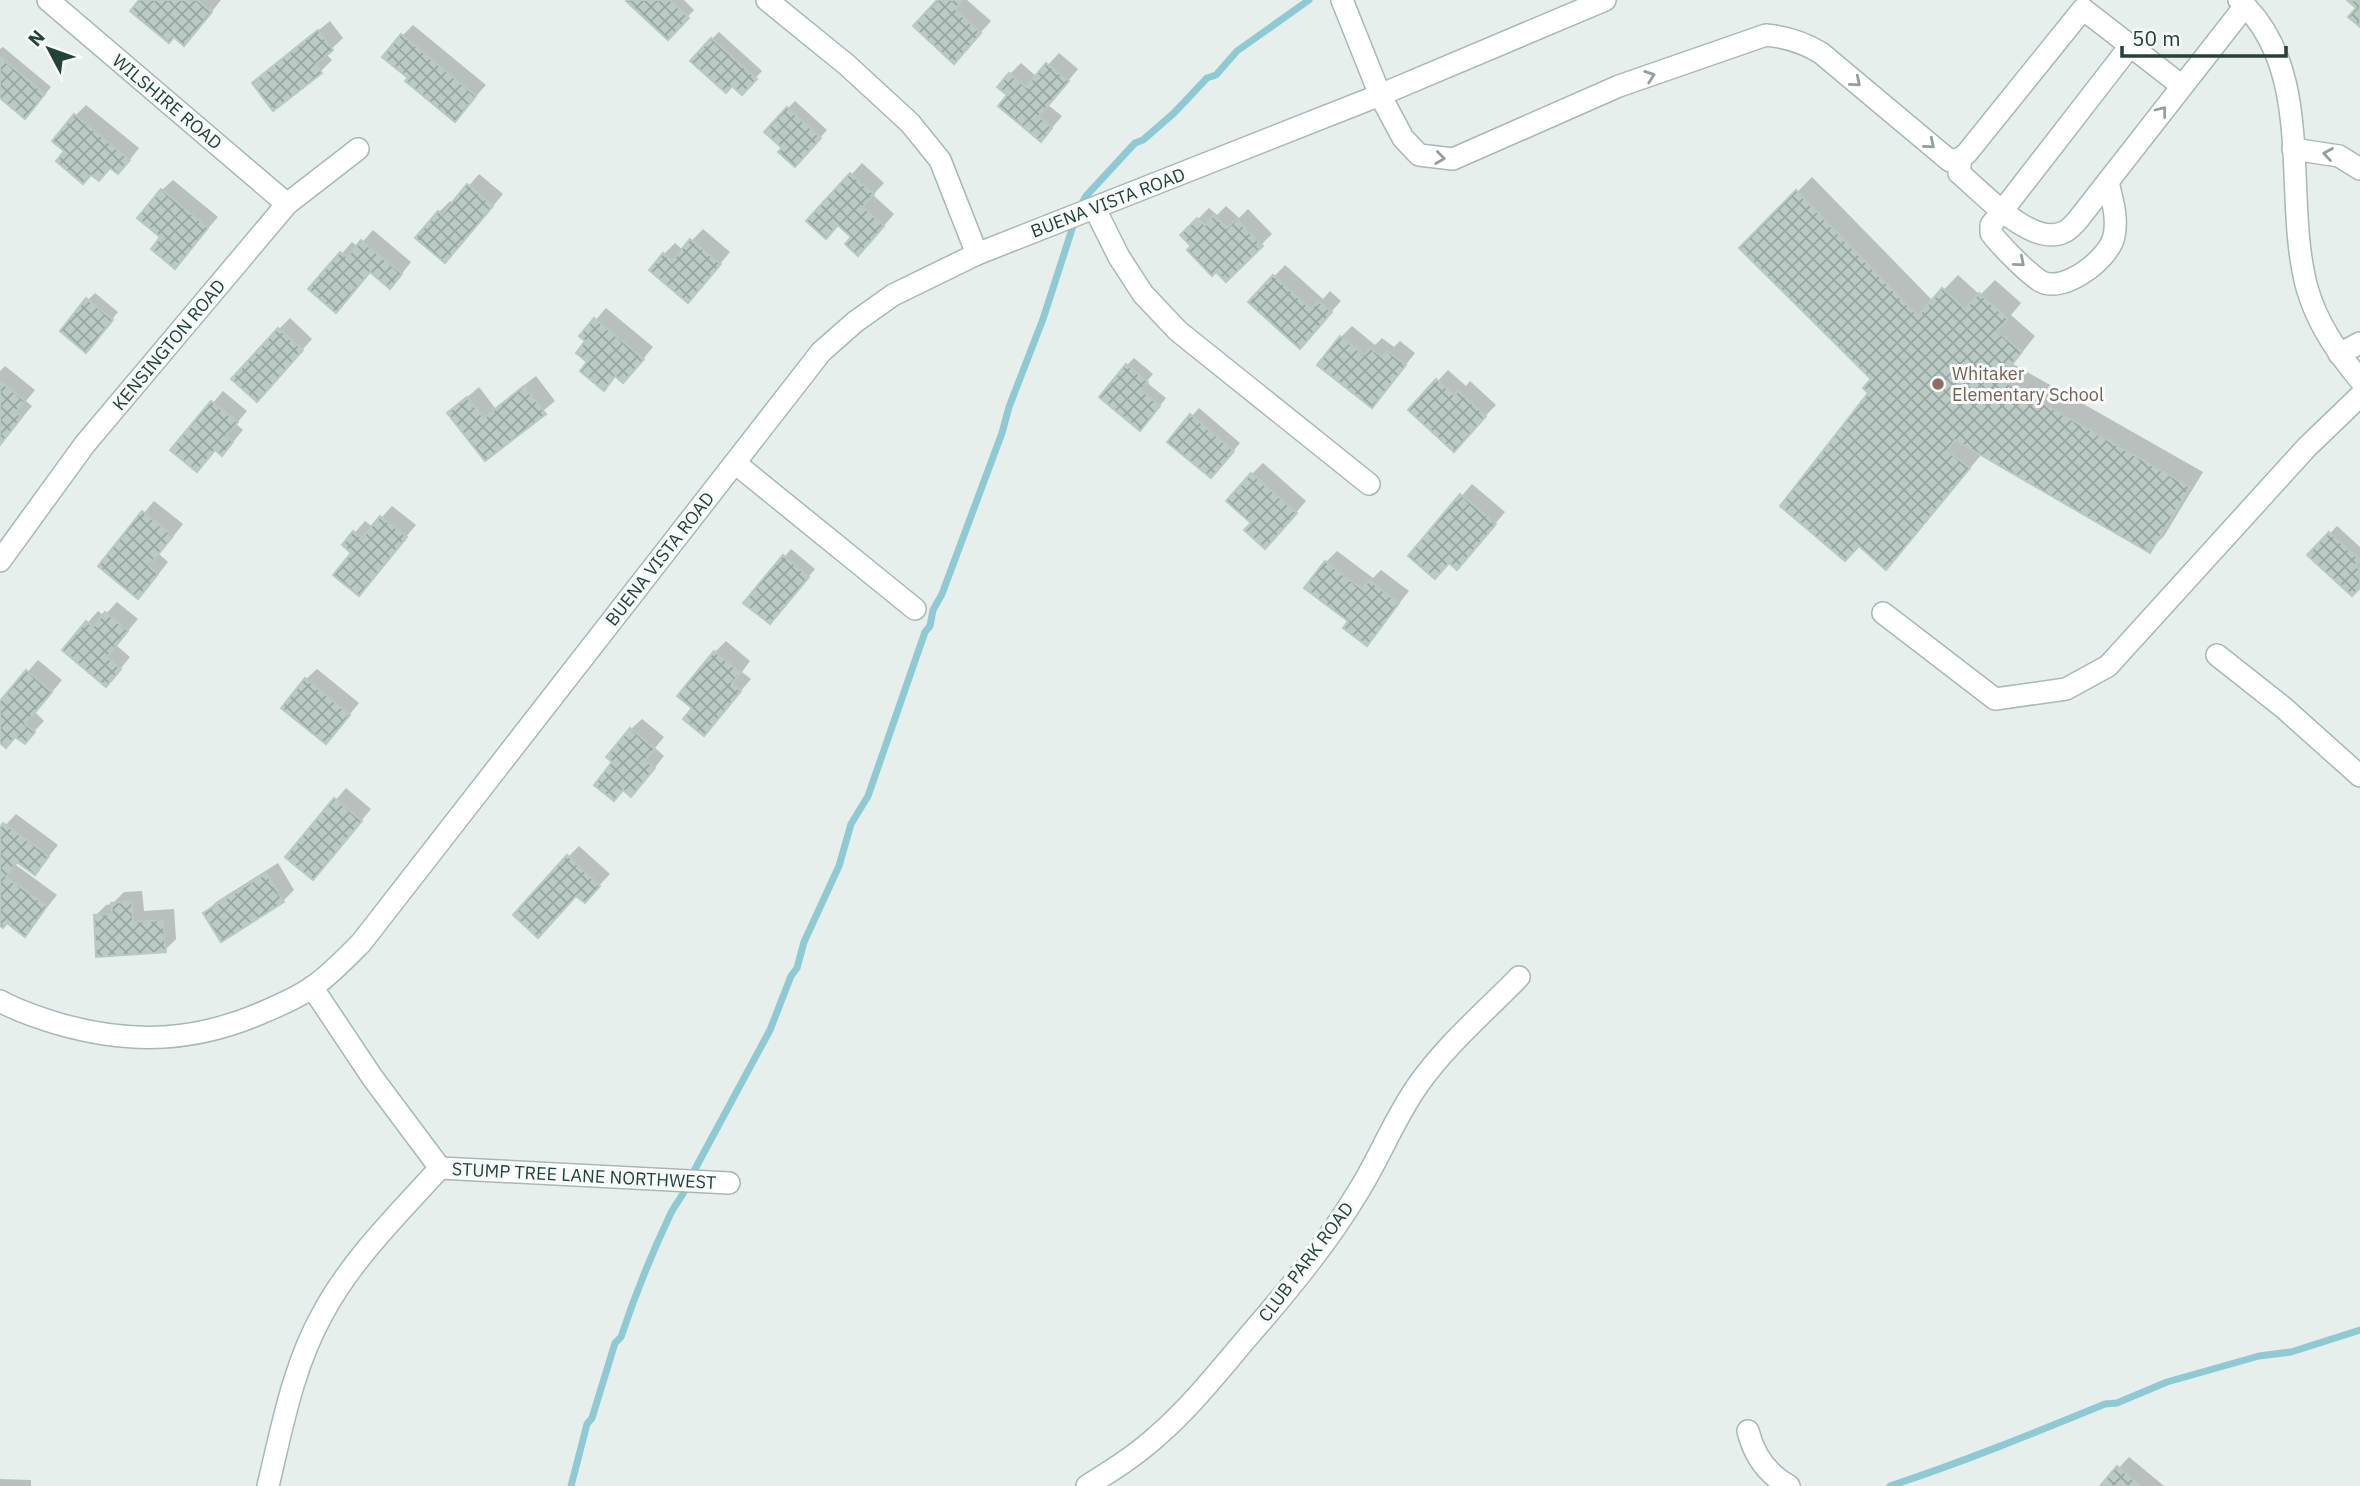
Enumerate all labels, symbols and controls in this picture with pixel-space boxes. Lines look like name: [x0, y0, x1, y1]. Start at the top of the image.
north arrow: [14, 14, 84, 84]
scale bar: [2122, 14, 2286, 58]
text: 50 m: [2132, 24, 2181, 52]
text: N: [23, 25, 50, 51]
street label: WILSHIRE ROAD: [108, 49, 227, 154]
one-way arrow: [1643, 70, 1655, 84]
one-way arrow: [1847, 74, 1860, 86]
one-way arrow: [2154, 106, 2167, 119]
one-way arrow: [1921, 136, 1934, 148]
one-way arrow: [2322, 147, 2334, 162]
one-way arrow: [1434, 150, 1445, 165]
street label: BUENA VISTA ROAD: [1027, 162, 1188, 243]
one-way arrow: [2012, 254, 2025, 266]
street label: KENSINGTON ROAD: [107, 274, 230, 415]
place label: Whitaker Elementary School: [1952, 362, 2104, 406]
marker: Whitaker Elementary School: [1930, 376, 1946, 392]
street label: BUENA VISTA ROAD: [600, 487, 719, 630]
street label: STUMP TREE LANE NORTHWEST: [451, 1157, 717, 1194]
street label: CLUB PARK ROAD: [1253, 1197, 1358, 1326]

